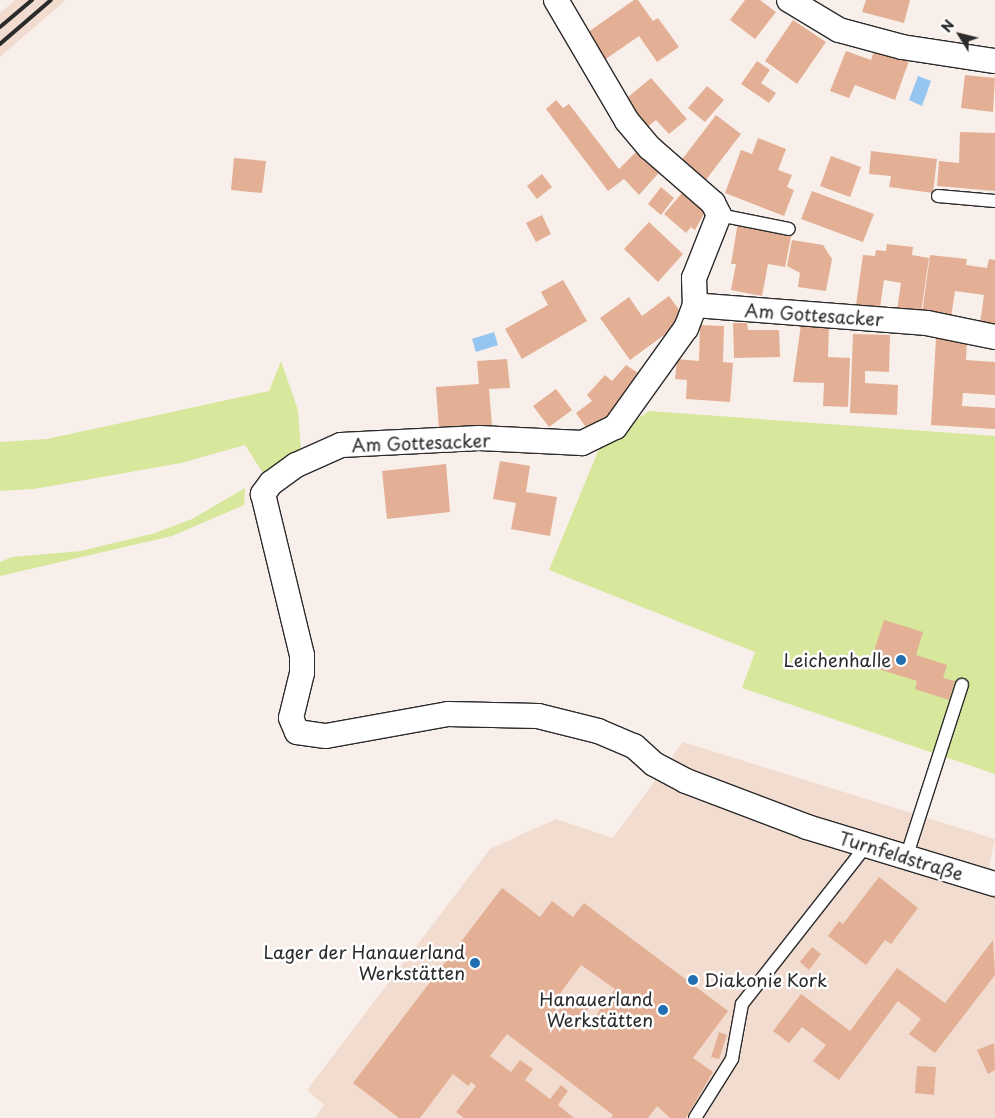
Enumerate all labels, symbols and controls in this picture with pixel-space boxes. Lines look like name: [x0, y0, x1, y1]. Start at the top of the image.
north arrow: [935, 10, 985, 60]
text: N: [936, 15, 959, 37]
street label: Am Gottesacker: [743, 299, 885, 331]
street label: Am Gottesacker: [351, 430, 491, 456]
place label: Leichenhalle: [784, 649, 891, 671]
marker: Leichenhalle: [895, 654, 907, 666]
street label: Turnfeldstraße: [836, 827, 966, 885]
place label: Lager der Hanauerland Werkstätten: [262, 942, 465, 984]
marker: Lager der Hanauerland Werkstätten: [469, 957, 481, 969]
place label: Diakonie Kork: [704, 969, 829, 991]
marker: Diakonie Kork: [686, 973, 700, 987]
place label: Hanauerland Werkstätten: [539, 989, 653, 1032]
marker: Hanauerland Werkstätten: [657, 1004, 669, 1016]

